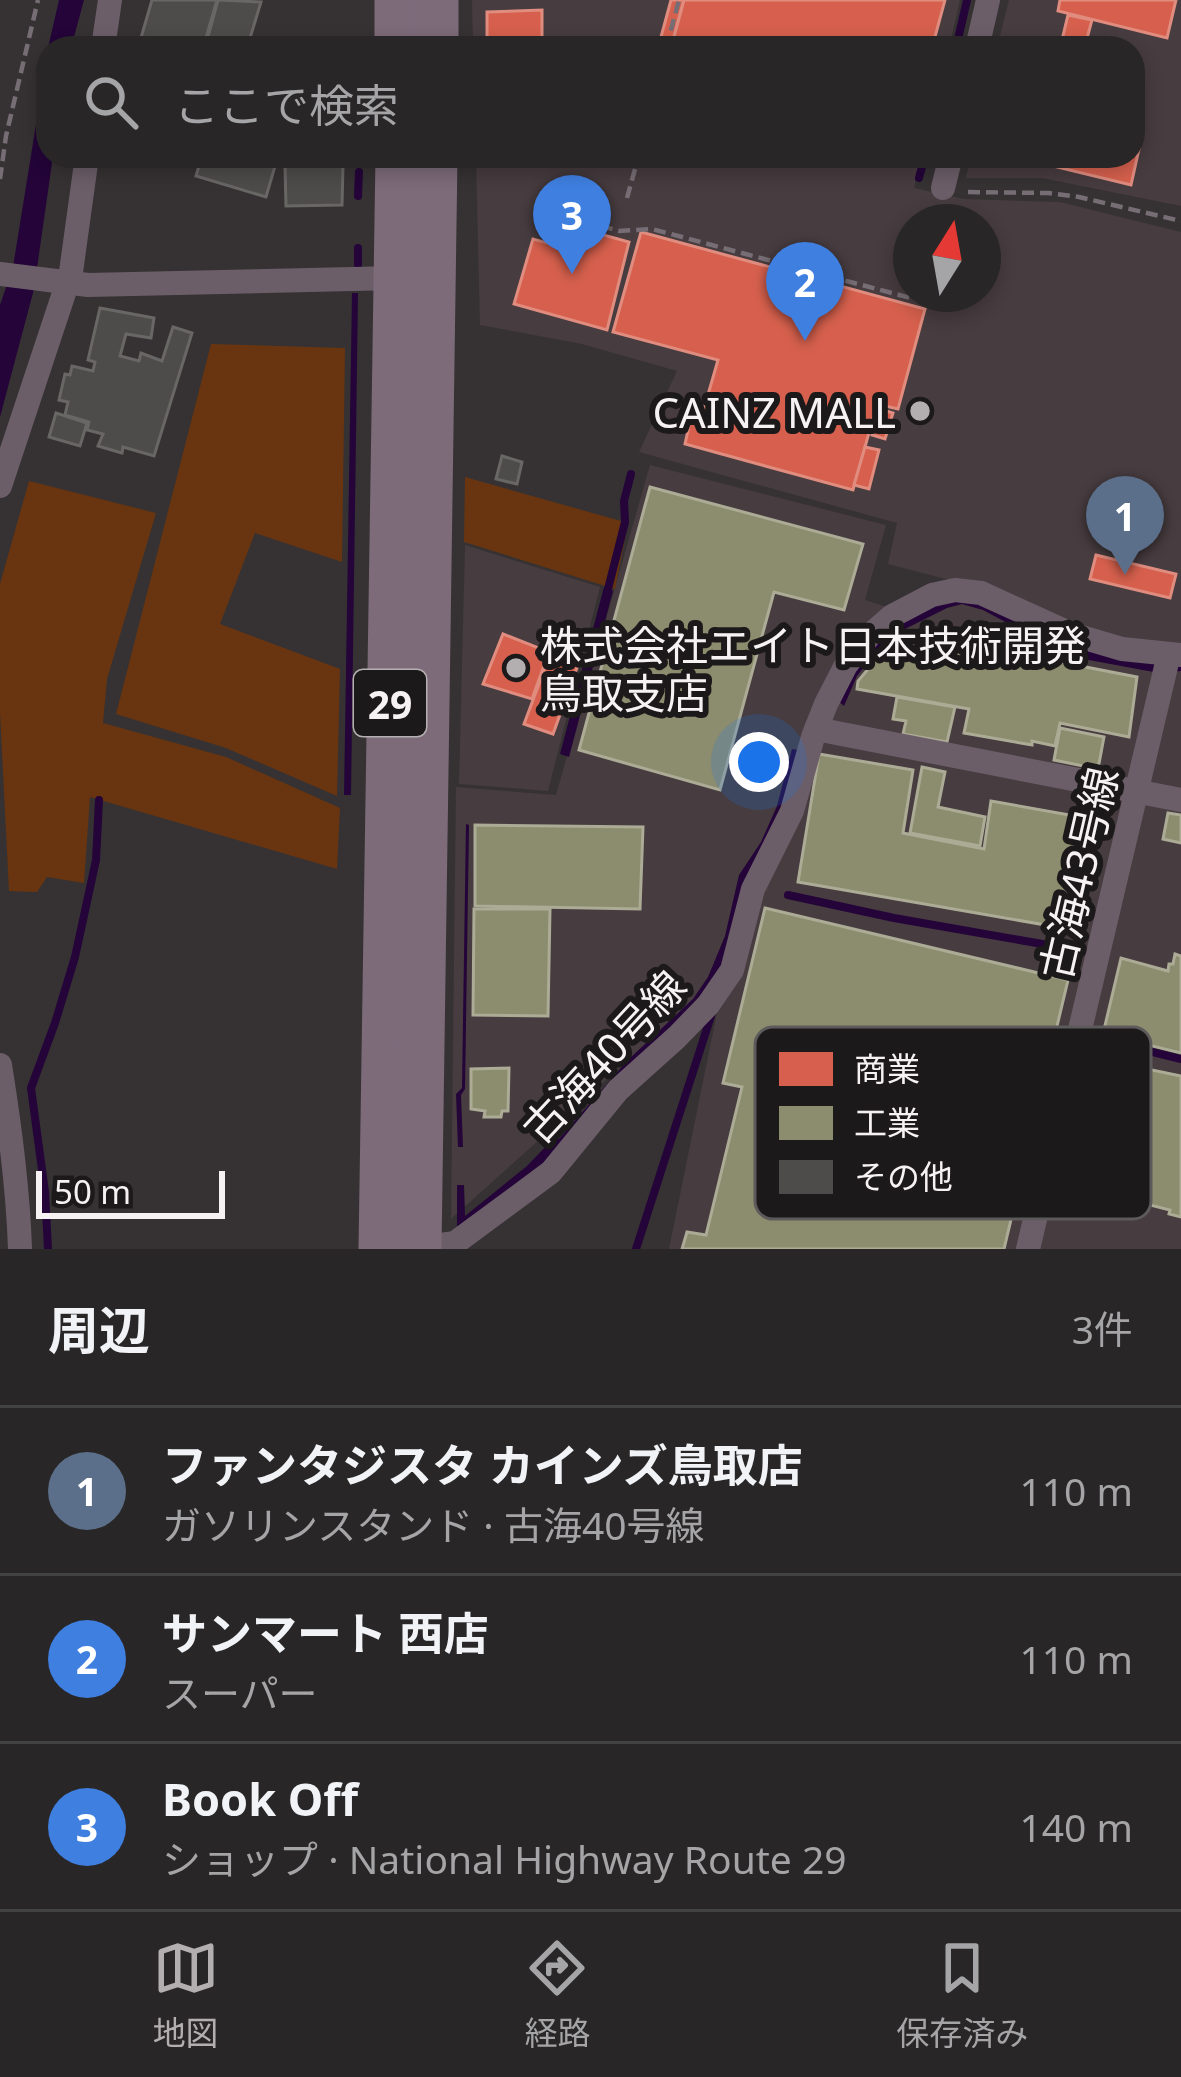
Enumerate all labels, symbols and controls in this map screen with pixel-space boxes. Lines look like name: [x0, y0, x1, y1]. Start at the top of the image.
search box: [36, 36, 1145, 168]
icon: search: [78, 69, 144, 135]
text: ここで検索: [174, 74, 399, 135]
pin: 3: [533, 175, 611, 274]
north arrow: [893, 204, 1001, 312]
pin: 2: [766, 242, 844, 341]
place label: CAINZ MALL: [653, 383, 896, 440]
marker: CAINZ MALL: [907, 398, 933, 424]
pin: 1: [1086, 476, 1164, 575]
place label: 株式会社エイト日本技術開発 鳥取支店: [540, 616, 1086, 721]
marker: 株式会社エイト日本技術開発 鳥取支店: [503, 655, 529, 681]
road number: 29: [354, 670, 426, 736]
your location: [729, 732, 789, 792]
street label: 古海43号線: [1026, 761, 1130, 985]
street label: 古海40号線: [508, 958, 698, 1154]
legend: [755, 1027, 1151, 1219]
text: 商業: [854, 1046, 920, 1091]
text: 工業: [854, 1100, 920, 1145]
text: その他: [854, 1154, 953, 1199]
scale bar: [36, 1165, 225, 1218]
text: 50 m: [54, 1169, 131, 1214]
text: 周辺: [48, 1294, 150, 1364]
text: 3件: [1072, 1302, 1133, 1355]
text: ファンタジスタ カインズ鳥取店: [162, 1434, 803, 1495]
text: 1: [76, 1464, 98, 1517]
text: 110 m: [1019, 1464, 1133, 1517]
text: ガソリンスタンド · 古海40号線: [162, 1498, 705, 1551]
text: サンマート 西店: [162, 1602, 489, 1663]
text: 2: [76, 1632, 98, 1685]
text: 110 m: [1019, 1632, 1133, 1685]
text: スーパー: [162, 1666, 318, 1719]
text: Book Off: [162, 1768, 358, 1829]
text: 3: [76, 1800, 98, 1853]
text: 140 m: [1019, 1800, 1133, 1853]
text: ショップ · National Highway Route 29: [162, 1832, 847, 1885]
tab: 地図: [153, 1935, 219, 2055]
tab: 経路: [524, 1935, 590, 2055]
tab: 保存済み: [896, 1935, 1028, 2055]

